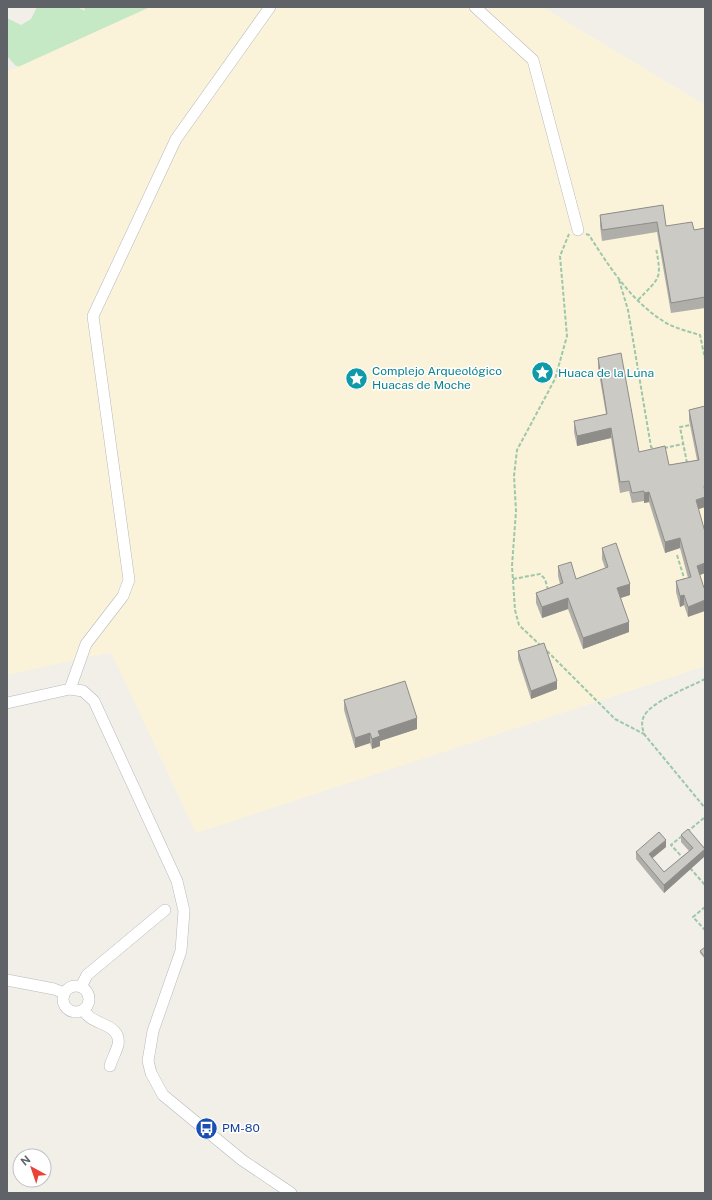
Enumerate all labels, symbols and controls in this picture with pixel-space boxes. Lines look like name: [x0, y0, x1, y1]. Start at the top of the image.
place icon: Huaca de la Luna: [529, 360, 555, 386]
place label: Complejo Arqueológico Huacas de Moche: [372, 364, 502, 392]
place icon: Complejo Arqueológico Huacas de Moche: [343, 365, 369, 391]
place label: Huaca de la Luna: [558, 366, 654, 380]
bus stop icon: PM-80: [193, 1115, 219, 1141]
place label: PM-80: [222, 1121, 260, 1135]
north arrow: [12, 1148, 52, 1188]
text: N: [18, 1153, 33, 1168]

